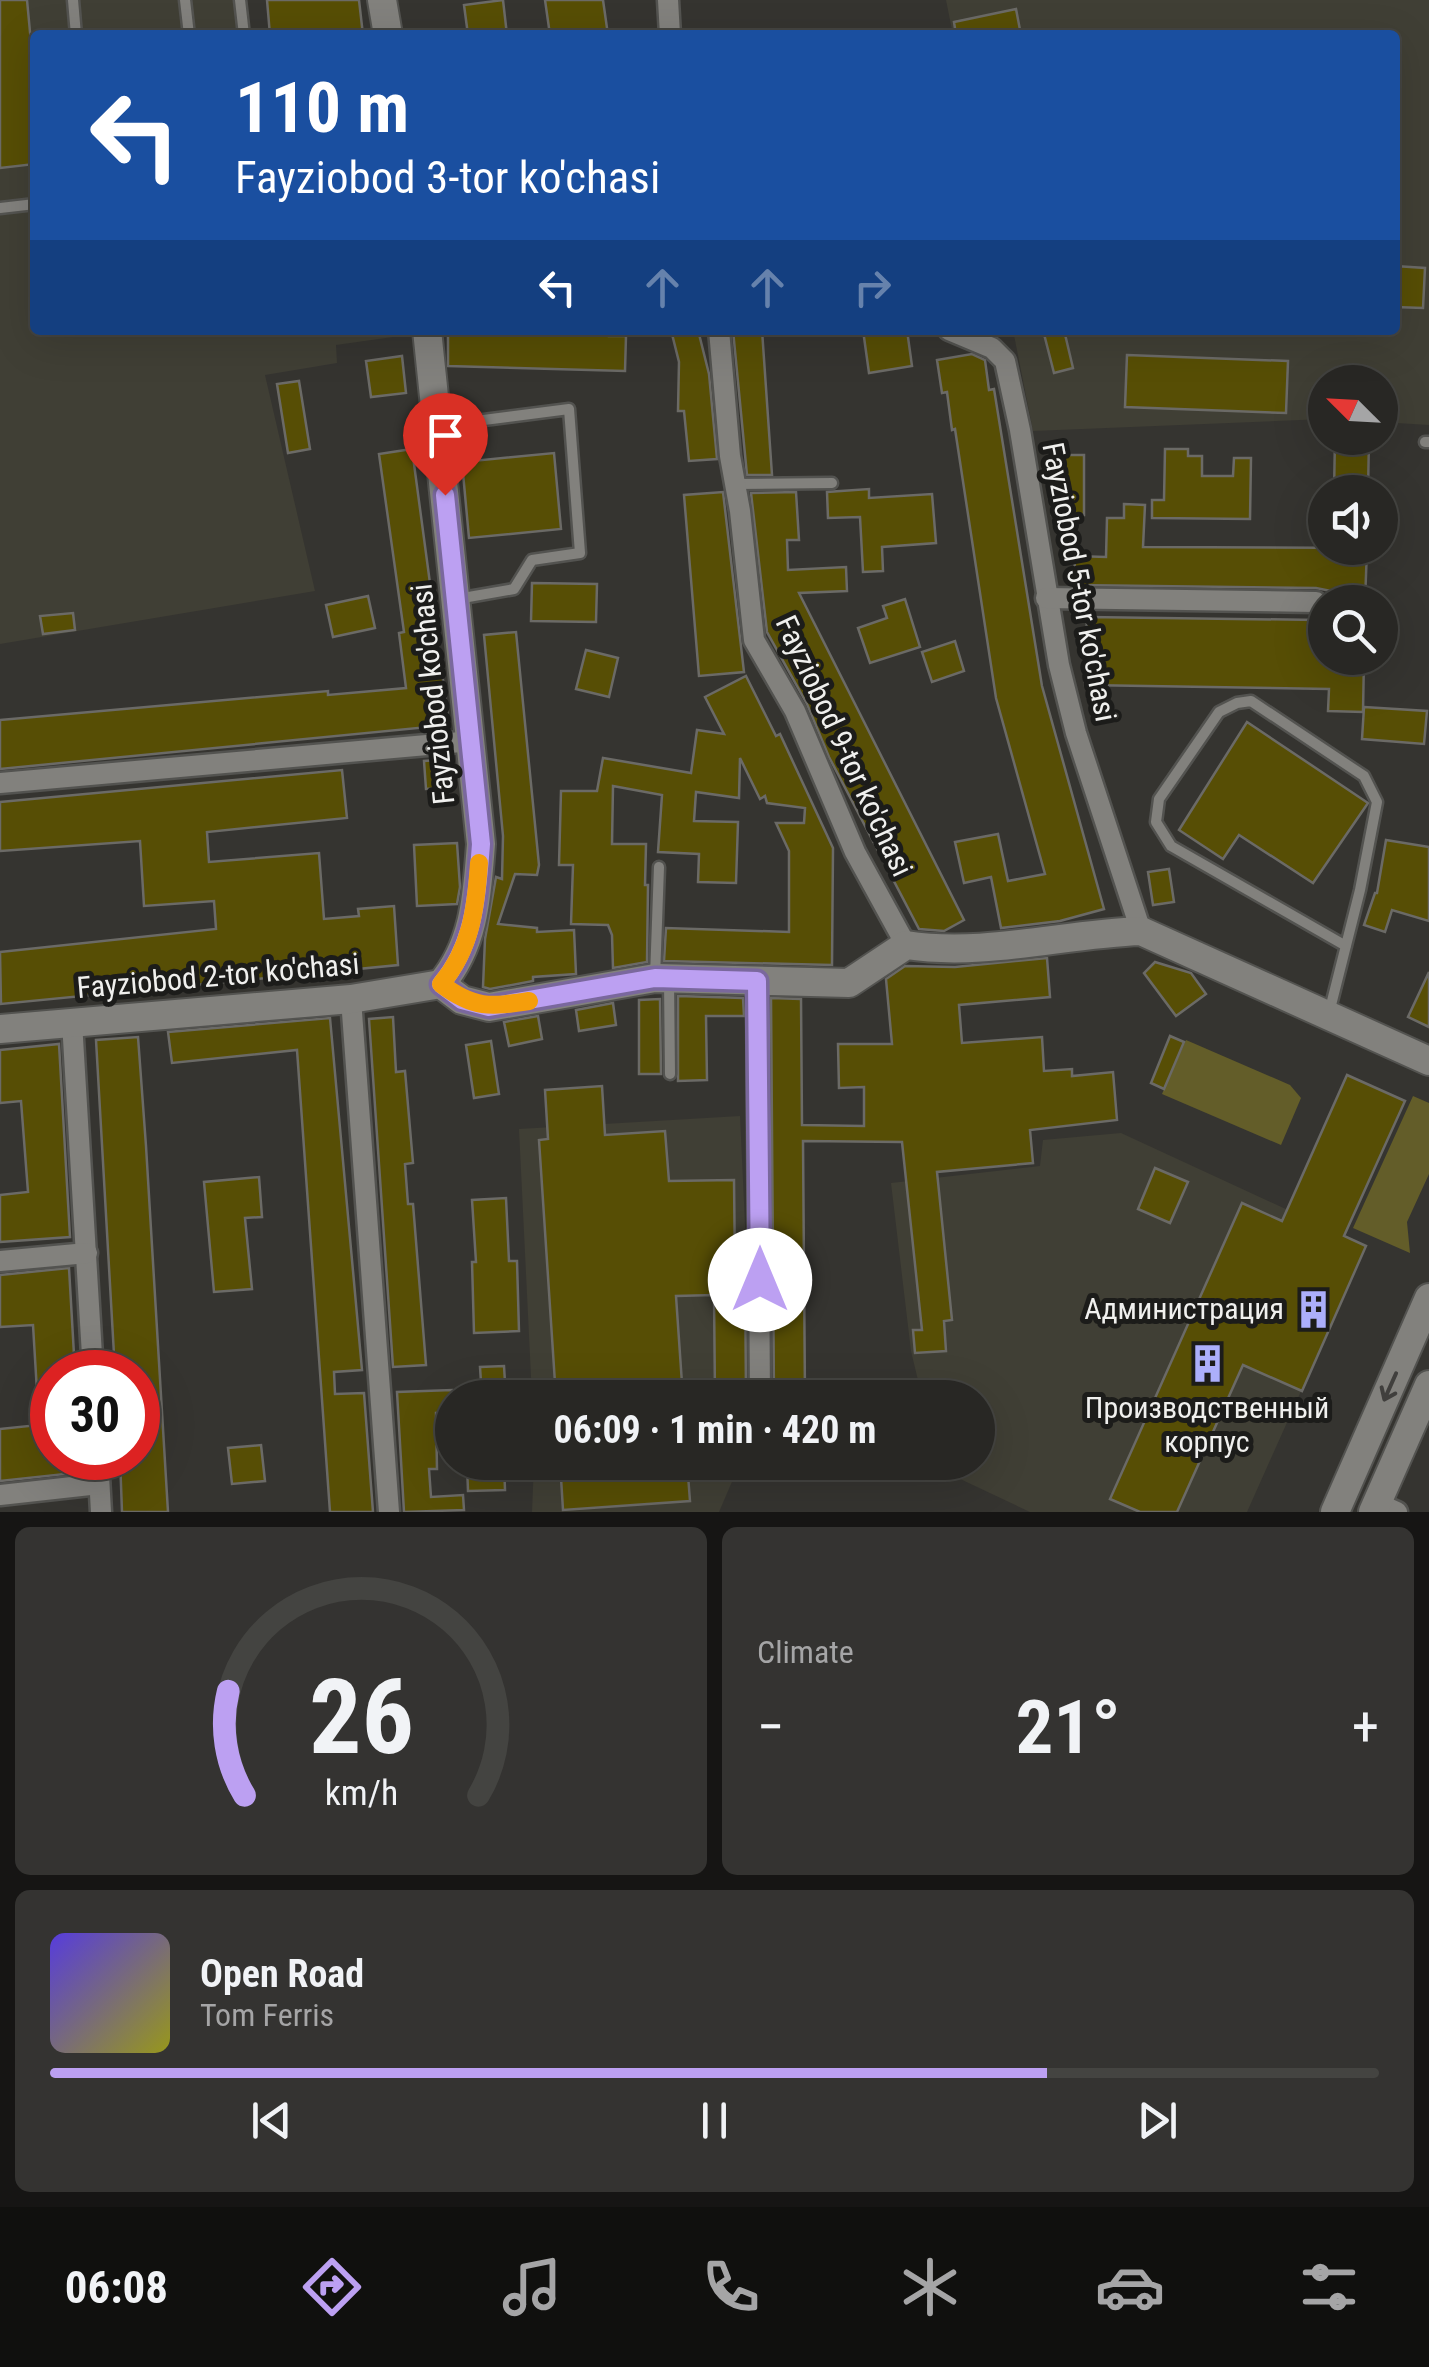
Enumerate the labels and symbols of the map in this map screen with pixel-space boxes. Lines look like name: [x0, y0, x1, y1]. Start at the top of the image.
north arrow: [1308, 365, 1398, 455]
pin: [403, 393, 488, 496]
street label: Fayziobod 5-tor ko'chasi: [1035, 439, 1124, 724]
street label: Fayziobod ko'chasi: [404, 582, 461, 806]
street label: Fayziobod 9-tor ko'chasi: [769, 610, 920, 882]
street label: Fayziobod 2-tor ko'chasi: [75, 946, 361, 1005]
position arrow: [708, 1228, 812, 1332]
building icon: Администрация: [1293, 1288, 1335, 1330]
place label: Администрация: [1084, 1291, 1284, 1326]
building icon: Производственный корпус: [1186, 1343, 1228, 1385]
speed limit sign: 30: [30, 1350, 160, 1480]
one-way arrow: [1380, 1371, 1398, 1402]
place label: Производственный корпус: [1085, 1390, 1329, 1459]

